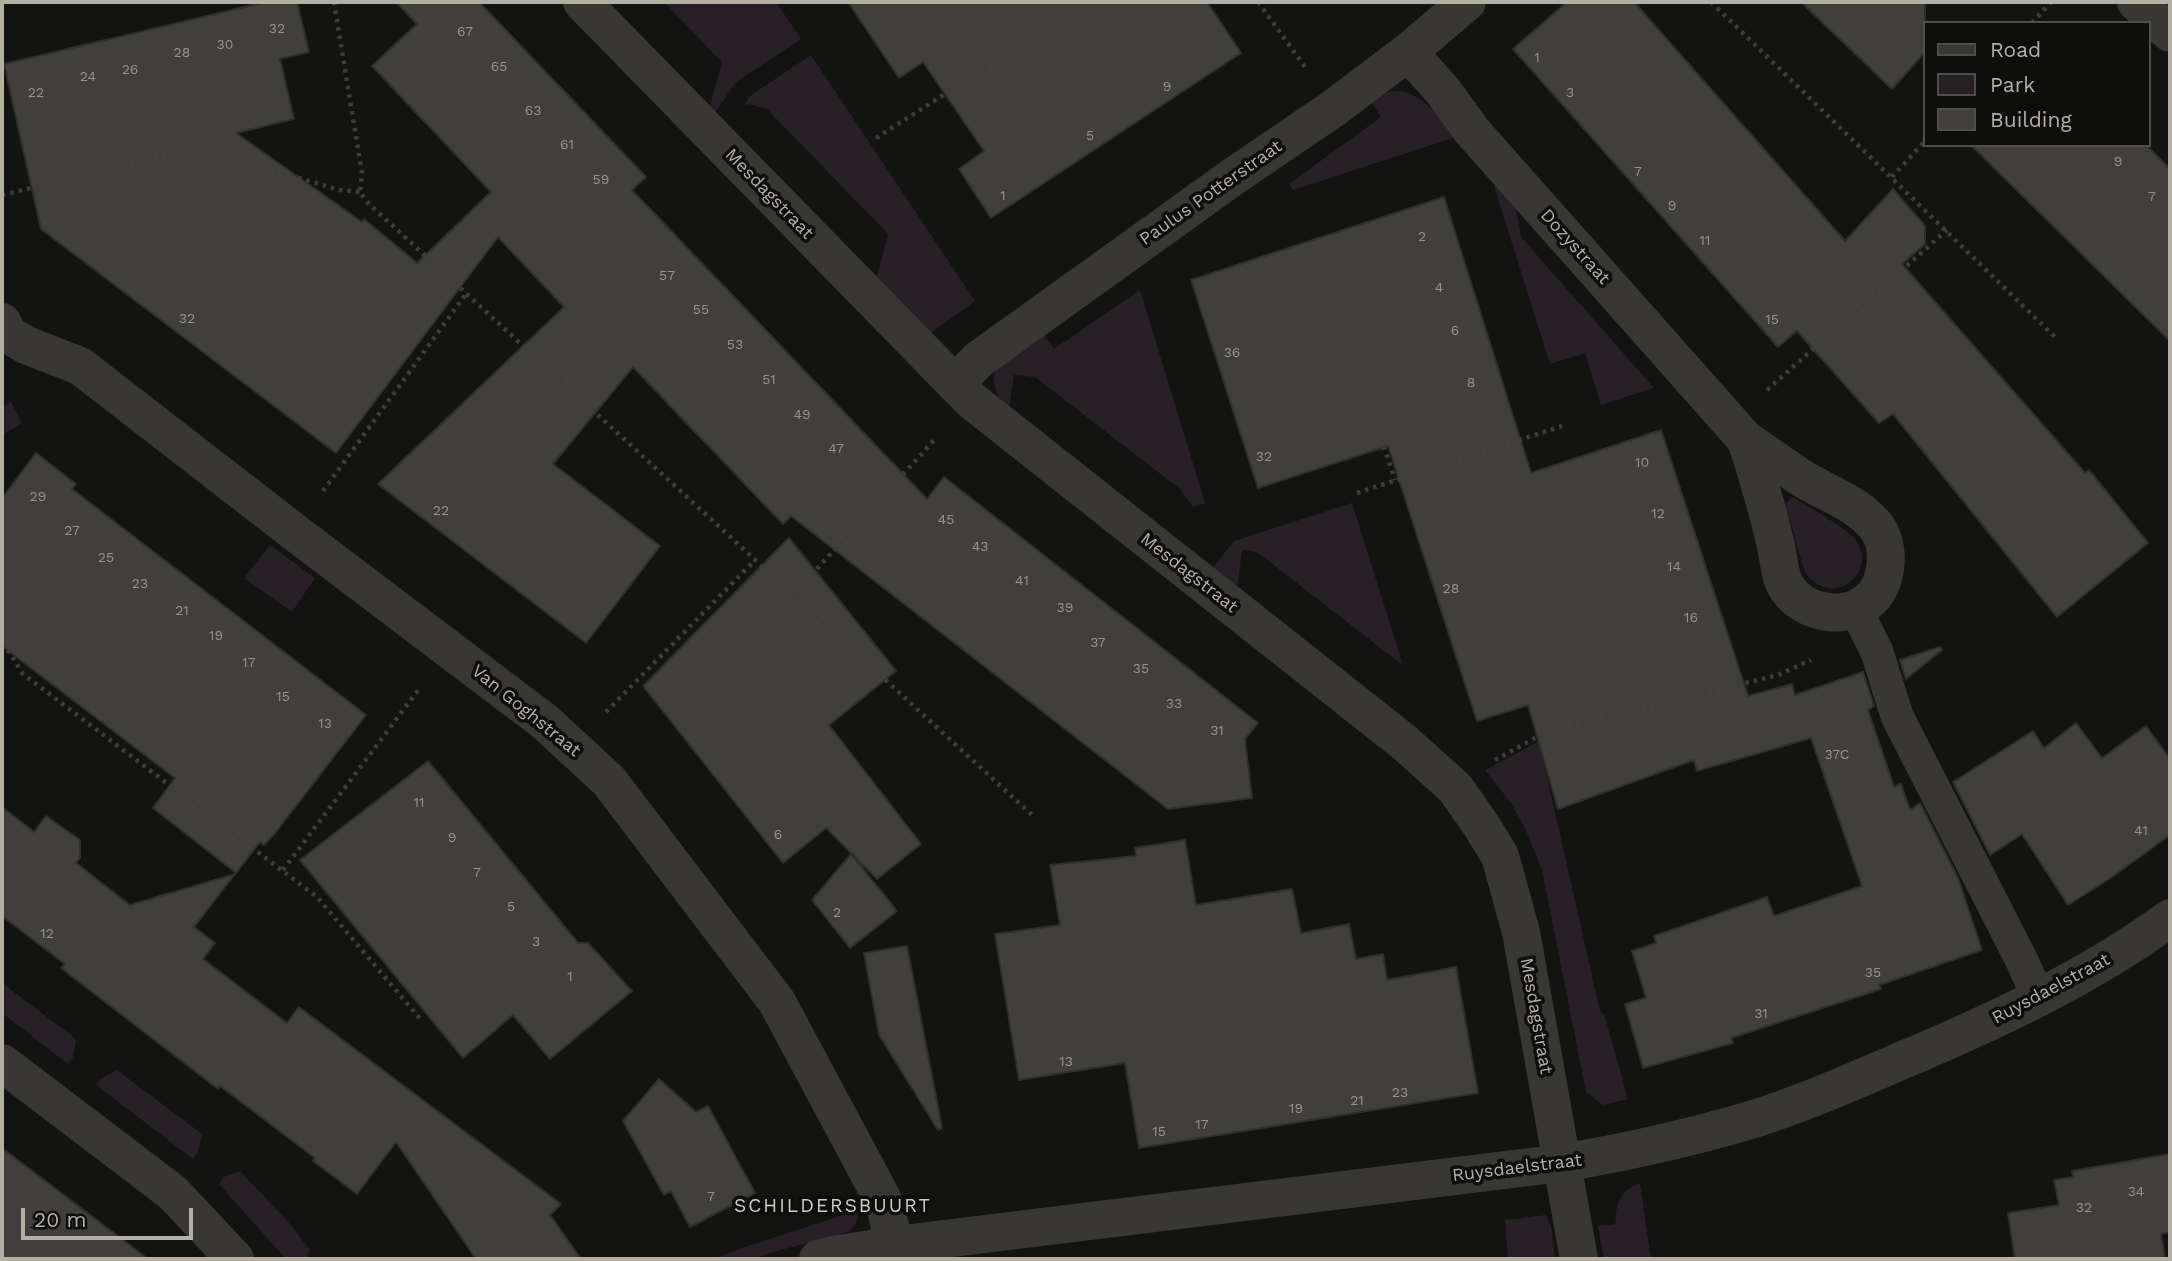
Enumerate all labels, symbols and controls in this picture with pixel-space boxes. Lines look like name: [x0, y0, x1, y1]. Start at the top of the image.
house number: 32: [269, 21, 285, 37]
legend: [1924, 21, 2151, 147]
house number: 67: [457, 24, 473, 40]
house number: 30: [217, 37, 233, 53]
text: Road: [1990, 37, 2041, 62]
house number: 28: [174, 45, 190, 61]
house number: 1: [1534, 50, 1540, 66]
house number: 65: [491, 59, 507, 75]
house number: 26: [122, 62, 138, 78]
house number: 24: [80, 69, 96, 85]
text: Park: [1990, 72, 2035, 97]
house number: 9: [1163, 79, 1171, 95]
house number: 22: [28, 85, 44, 101]
house number: 3: [1566, 85, 1574, 101]
house number: 63: [525, 103, 541, 119]
text: Building: [1990, 107, 2072, 132]
house number: 5: [1086, 128, 1094, 144]
street label: Paulus Potterstraat: [1136, 136, 1286, 250]
house number: 61: [560, 137, 574, 153]
street label: Mesdagstraat: [720, 144, 818, 244]
house number: 9: [2114, 154, 2122, 170]
house number: 7: [1634, 164, 1642, 180]
house number: 59: [593, 172, 609, 188]
house number: 1: [1000, 188, 1006, 204]
house number: 7: [2148, 189, 2156, 205]
house number: 9: [1668, 198, 1676, 214]
street label: Dozystraat: [1536, 205, 1614, 289]
house number: 2: [1418, 229, 1426, 245]
house number: 11: [1700, 233, 1710, 249]
house number: 57: [659, 268, 675, 284]
house number: 4: [1435, 280, 1443, 296]
house number: 55: [693, 302, 709, 318]
house number: 32: [179, 311, 195, 327]
house number: 15: [1765, 312, 1779, 328]
house number: 6: [1451, 323, 1459, 339]
house number: 53: [727, 337, 743, 353]
house number: 36: [1224, 345, 1240, 361]
house number: 51: [762, 372, 776, 388]
house number: 8: [1467, 375, 1475, 391]
house number: 49: [793, 407, 811, 423]
house number: 47: [828, 441, 844, 457]
house number: 32: [1256, 449, 1272, 465]
house number: 10: [1635, 455, 1649, 471]
house number: 29: [30, 489, 46, 505]
house number: 22: [433, 503, 449, 519]
house number: 12: [1651, 506, 1665, 522]
house number: 45: [938, 512, 954, 528]
house number: 27: [64, 523, 80, 539]
street label: Mesdagstraat: [1136, 528, 1242, 618]
house number: 43: [972, 539, 988, 555]
house number: 25: [98, 550, 114, 566]
house number: 14: [1667, 559, 1681, 575]
house number: 41: [1015, 573, 1029, 589]
house number: 23: [132, 576, 148, 592]
house number: 28: [1443, 581, 1459, 597]
house number: 39: [1057, 600, 1073, 616]
house number: 21: [175, 603, 189, 619]
house number: 16: [1684, 610, 1698, 626]
house number: 19: [209, 628, 223, 644]
house number: 37: [1090, 635, 1106, 651]
house number: 17: [242, 655, 256, 671]
street label: Van Goghstraat: [467, 660, 585, 762]
house number: 35: [1133, 661, 1149, 677]
house number: 15: [276, 689, 290, 705]
house number: 33: [1166, 696, 1182, 712]
house number: 13: [318, 716, 332, 732]
house number: 31: [1210, 723, 1224, 739]
house number: 37C: [1825, 747, 1849, 763]
house number: 11: [414, 795, 424, 811]
house number: 41: [2134, 823, 2148, 839]
house number: 6: [774, 827, 782, 843]
house number: 9: [448, 830, 456, 846]
house number: 7: [473, 865, 481, 881]
house number: 5: [507, 899, 515, 915]
house number: 2: [833, 905, 841, 921]
house number: 12: [40, 926, 54, 942]
house number: 3: [532, 934, 540, 950]
street label: Ruysdaelstraat: [1988, 949, 2114, 1029]
street label: Mesdagstraat: [1515, 956, 1557, 1076]
house number: 35: [1865, 965, 1881, 981]
house number: 1: [567, 969, 573, 985]
house number: 31: [1754, 1006, 1768, 1022]
house number: 13: [1059, 1054, 1073, 1070]
house number: 23: [1392, 1085, 1408, 1101]
house number: 21: [1350, 1093, 1364, 1109]
house number: 19: [1289, 1101, 1303, 1117]
house number: 17: [1195, 1117, 1209, 1133]
house number: 15: [1152, 1124, 1166, 1140]
street label: Ruysdaelstraat: [1451, 1149, 1583, 1187]
house number: 34: [2128, 1184, 2144, 1200]
house number: 7: [707, 1189, 715, 1205]
scale bar: [24, 1194, 196, 1238]
district label: SCHILDERSBUURT: [736, 1195, 930, 1217]
house number: 32: [2076, 1200, 2092, 1216]
text: 20 m: [34, 1207, 86, 1232]

